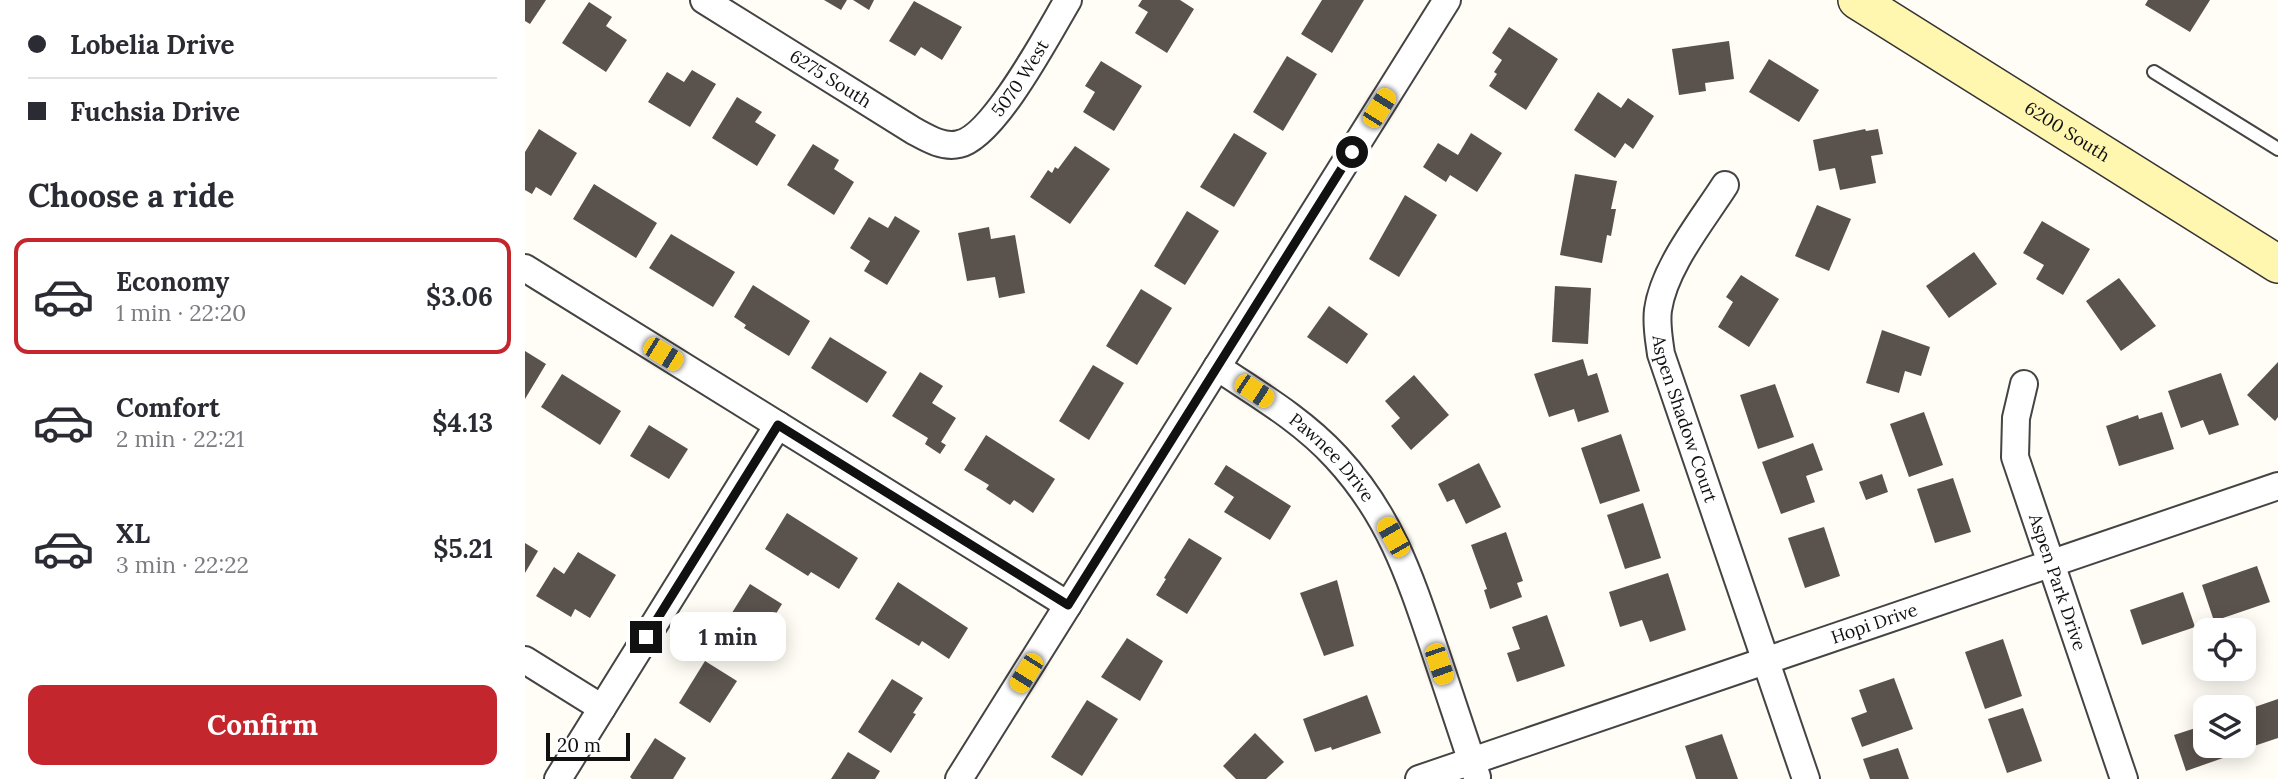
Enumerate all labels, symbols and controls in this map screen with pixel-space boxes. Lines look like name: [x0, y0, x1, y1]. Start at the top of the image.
text: Lobelia Drive: [70, 28, 234, 61]
street label: 5070 West: [986, 35, 1054, 121]
street label: 6275 South: [785, 44, 876, 113]
car: [1359, 85, 1400, 131]
text: Fuchsia Drive: [70, 95, 240, 128]
street label: 6200 South: [2020, 96, 2115, 167]
route start: [1336, 136, 1368, 168]
text: Choose a ride: [28, 175, 235, 216]
icon: car: [32, 265, 95, 328]
text: Economy: [116, 265, 229, 298]
text: $3.06: [426, 280, 493, 313]
text: 1 min · 22:20: [116, 298, 246, 327]
street label: Aspen Shadow Court: [1647, 333, 1723, 506]
car: [640, 334, 687, 374]
car: [1231, 371, 1278, 411]
icon: car: [32, 391, 95, 454]
text: Comfort: [116, 391, 220, 424]
text: $4.13: [432, 406, 493, 439]
street label: Pawnee Drive: [1285, 408, 1380, 506]
text: 2 min · 22:21: [116, 424, 244, 453]
street label: Aspen Park Drive: [2024, 510, 2092, 654]
car: [1374, 514, 1413, 560]
icon: car: [32, 517, 95, 580]
text: XL: [116, 517, 150, 550]
text: $5.21: [433, 532, 493, 565]
text: 3 min · 22:22: [116, 550, 249, 579]
street label: Hopi Drive: [1828, 598, 1921, 649]
callout: 1 min: [671, 612, 786, 662]
map controls: [2193, 618, 2256, 758]
button: locate: [2193, 618, 2256, 681]
route end: [630, 621, 662, 653]
text: 1 min: [699, 622, 757, 651]
car: [1423, 641, 1456, 687]
car: [1006, 650, 1047, 696]
button: Confirm: [28, 685, 497, 765]
button: layers: [2193, 695, 2256, 758]
scale bar: [546, 730, 630, 762]
text: 20 m: [557, 733, 601, 757]

